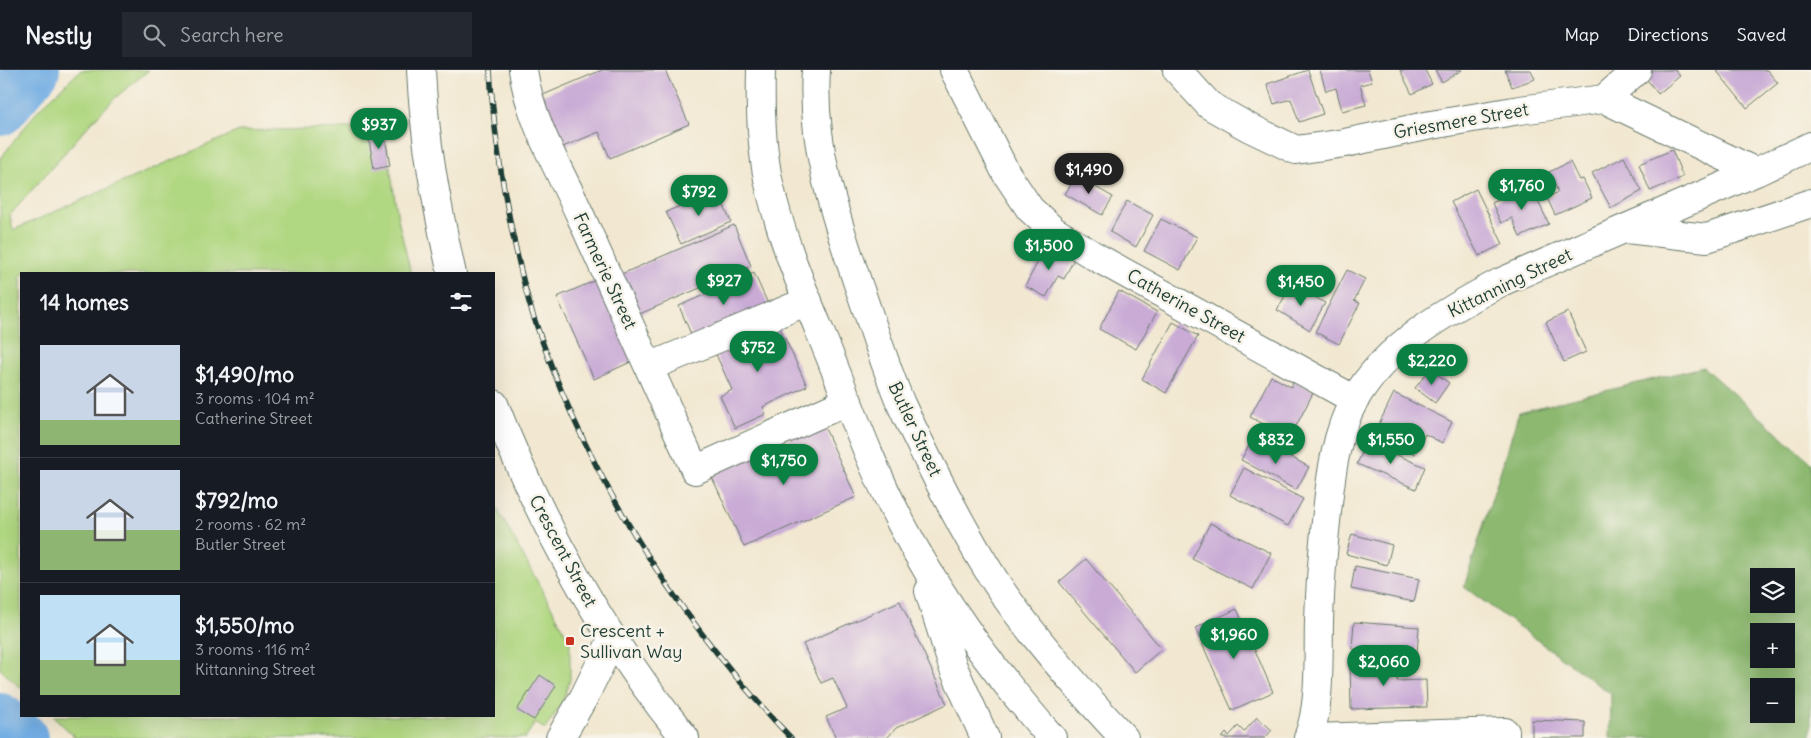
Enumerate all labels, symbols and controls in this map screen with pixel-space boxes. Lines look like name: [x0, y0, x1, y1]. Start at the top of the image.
search box: [122, 12, 472, 57]
text: Nestly: [25, 20, 92, 50]
icon: search: [140, 21, 168, 49]
text: Search here: [180, 23, 283, 47]
text: Map: [1564, 23, 1599, 46]
text: Directions: [1627, 23, 1709, 46]
text: Saved: [1737, 23, 1786, 46]
street label: Griesmere Street: [1392, 97, 1530, 144]
pin: $937: [349, 108, 409, 150]
text: $937: [362, 114, 397, 134]
pin: $1,490: [1048, 152, 1130, 195]
text: $1,490: [1066, 159, 1112, 179]
pin: $1,760: [1481, 168, 1563, 211]
pin: $792: [669, 174, 729, 217]
text: $1,760: [1499, 175, 1545, 195]
text: $792: [682, 181, 716, 201]
street label: Farmerie Street: [568, 209, 642, 333]
pin: $1,500: [1008, 228, 1090, 271]
text: $1,500: [1025, 235, 1073, 255]
street label: Kittanning Street: [1444, 243, 1576, 323]
pin: $927: [694, 264, 754, 306]
street label: Catherine Street: [1123, 264, 1250, 348]
pin: $1,450: [1260, 264, 1342, 307]
text: $927: [707, 270, 741, 290]
text: $1,450: [1278, 271, 1324, 291]
icon: filters: [447, 288, 475, 316]
text: 14 homes: [40, 289, 129, 316]
pin: $752: [728, 330, 788, 373]
text: $752: [741, 337, 775, 357]
pin: $2,220: [1391, 344, 1473, 386]
text: $2,220: [1407, 350, 1457, 370]
text: $1,490/mo: [195, 361, 294, 388]
icon: home: [80, 365, 140, 425]
street label: Butler Street: [884, 378, 947, 480]
text: 3 rooms · 104 m²: [195, 388, 315, 408]
text: Catherine Street: [195, 408, 312, 428]
pin: $832: [1246, 422, 1306, 465]
pin: $1,550: [1350, 422, 1432, 465]
text: $832: [1258, 429, 1294, 449]
text: $1,550: [1367, 429, 1415, 449]
pin: $1,750: [743, 444, 825, 486]
text: $1,750: [761, 450, 807, 470]
text: $792/mo: [195, 487, 278, 514]
icon: home: [80, 490, 140, 550]
street label: Crescent Street: [524, 491, 603, 611]
text: 2 rooms · 62 m²: [195, 514, 306, 534]
text: Butler Street: [195, 534, 285, 554]
map controls: [1750, 568, 1795, 723]
button: layers: [1750, 568, 1795, 613]
text: $1,550/mo: [195, 612, 294, 639]
icon: home: [80, 615, 140, 675]
pin: $1,960: [1193, 618, 1275, 660]
place label: Crescent + Sullivan Way: [580, 619, 682, 663]
button: +: [1750, 623, 1795, 668]
text: $1,960: [1210, 624, 1258, 644]
marker: Crescent + Sullivan Way: [564, 635, 576, 647]
text: 3 rooms · 116 m²: [195, 639, 311, 659]
pin: $2,060: [1343, 644, 1425, 687]
text: $2,060: [1358, 651, 1410, 671]
text: Kittanning Street: [195, 659, 315, 679]
button: −: [1750, 678, 1795, 723]

